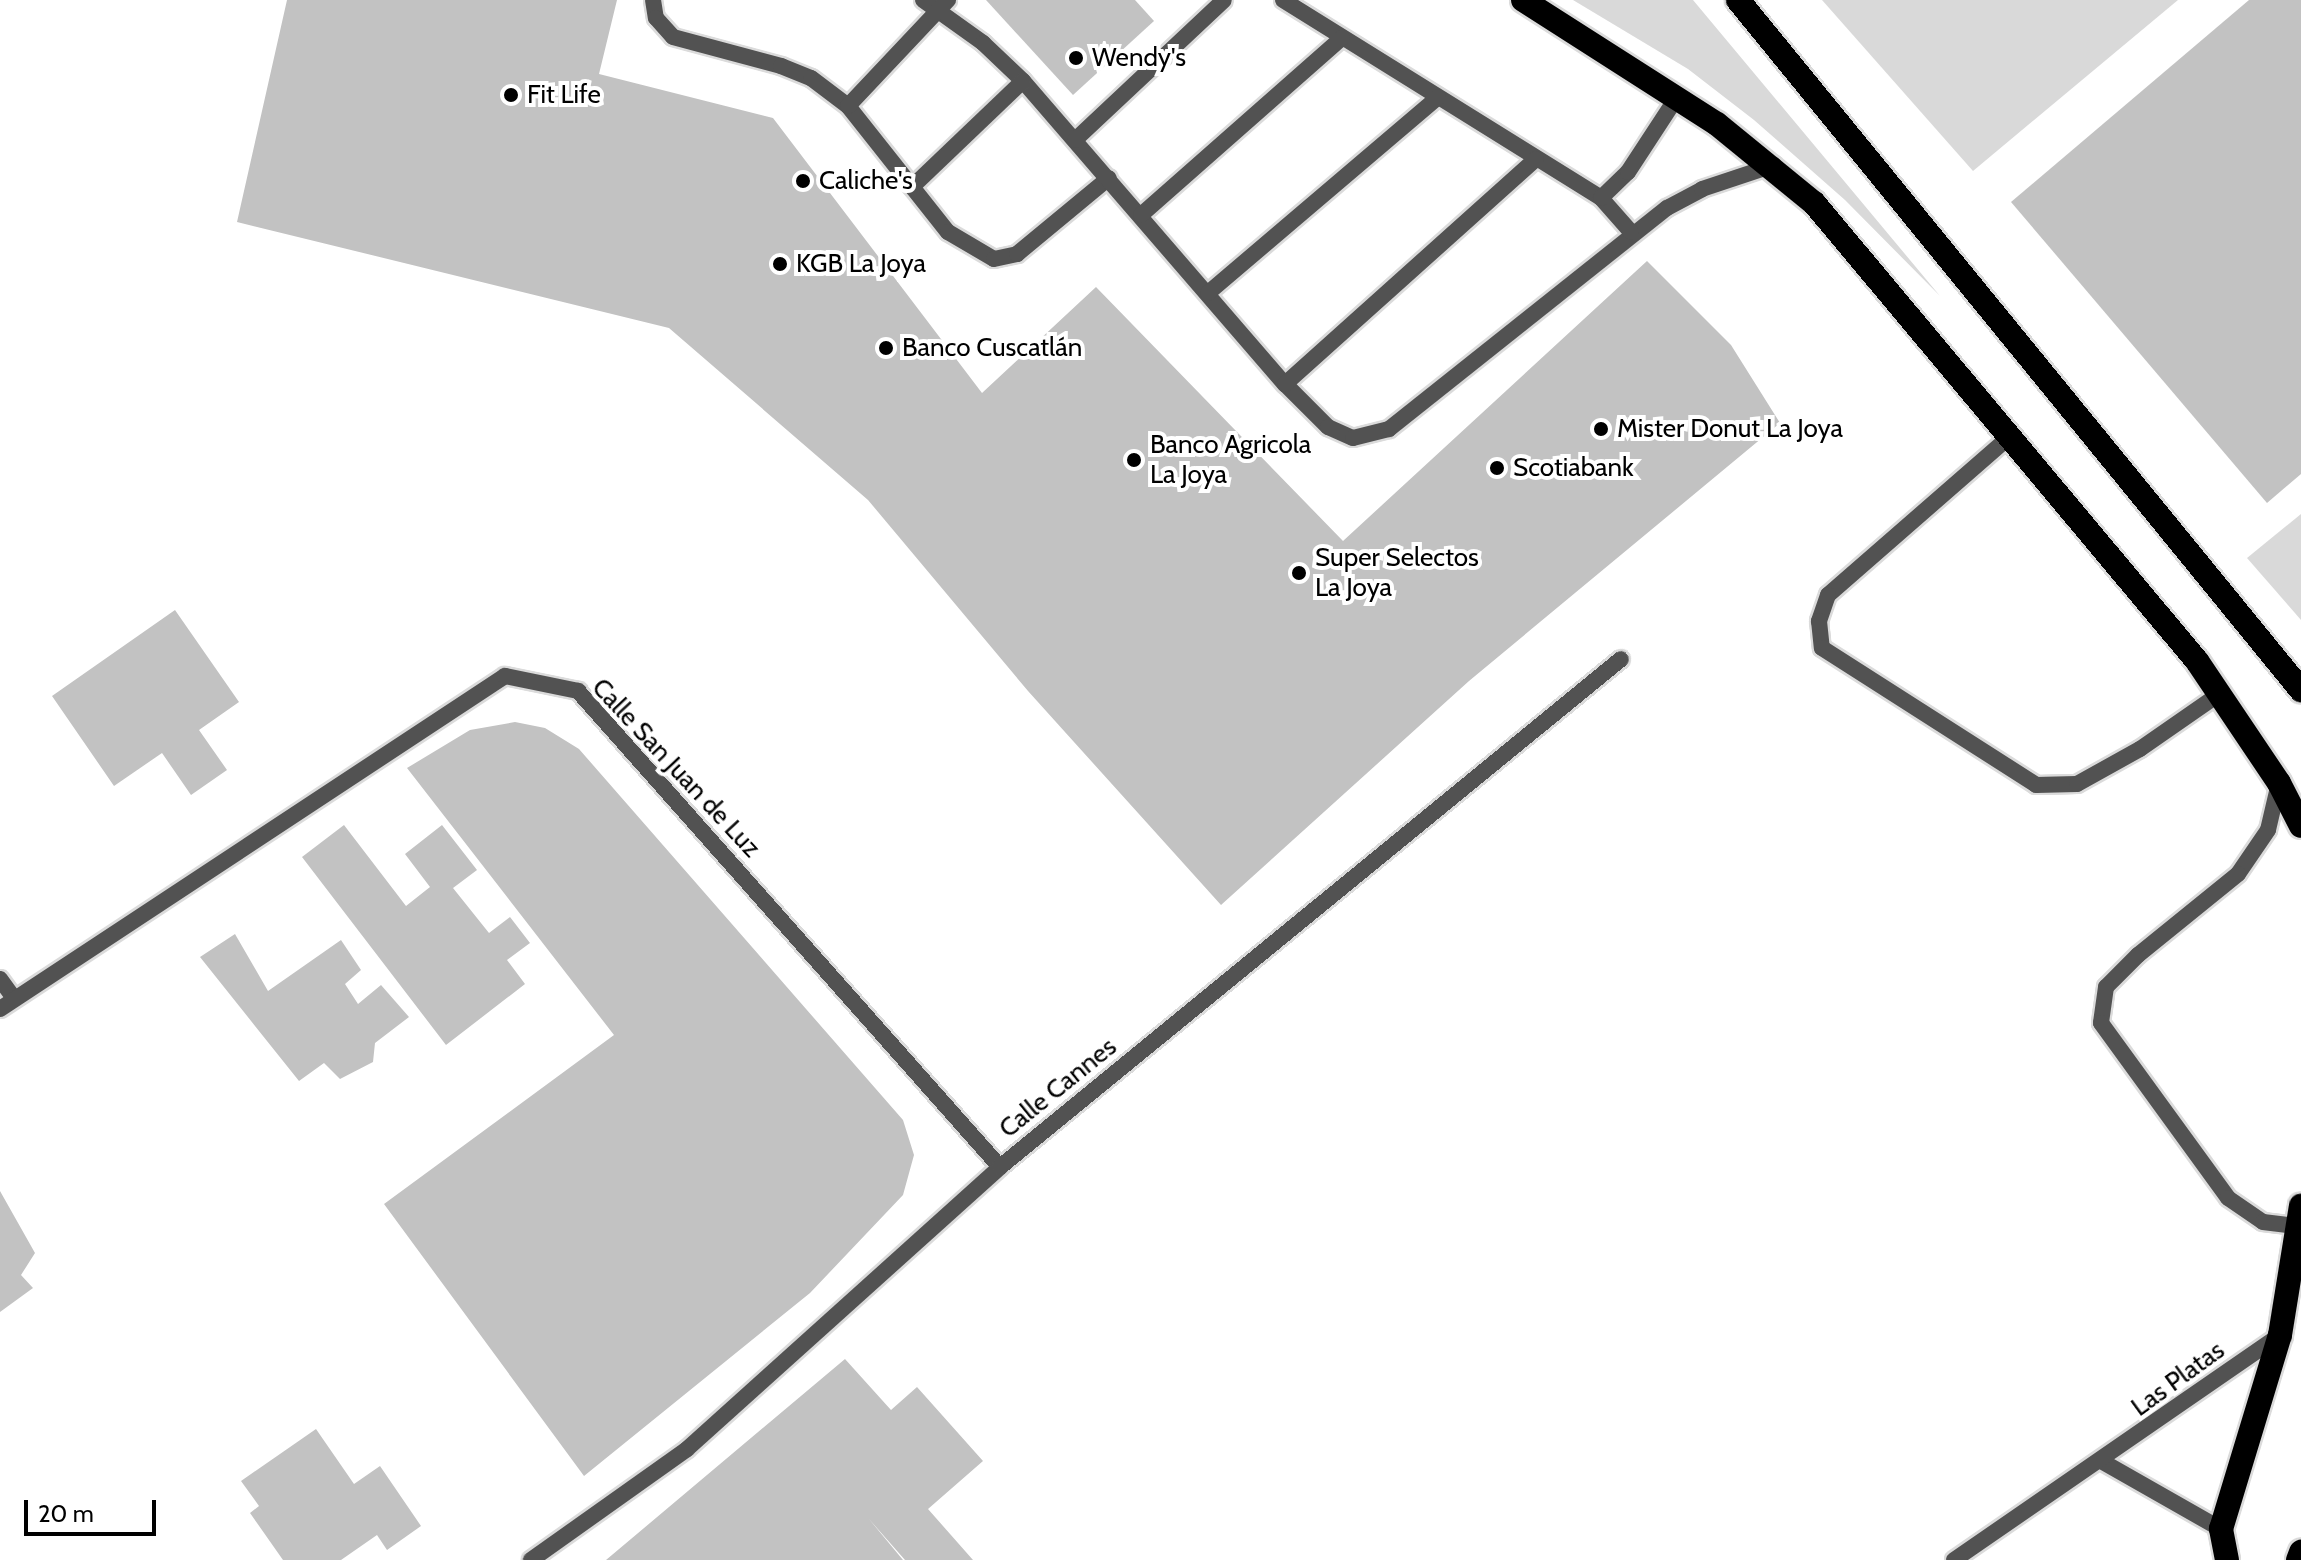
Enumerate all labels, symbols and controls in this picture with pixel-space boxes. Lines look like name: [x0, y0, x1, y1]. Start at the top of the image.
place label: Wendy's: [1092, 42, 1186, 74]
marker: Wendy's: [1067, 49, 1085, 67]
place label: Fit Life: [527, 79, 601, 111]
marker: Fit Life: [502, 86, 520, 104]
place label: Caliche's: [819, 165, 913, 197]
marker: Caliche's: [794, 172, 812, 190]
place label: KGB La Joya: [796, 248, 926, 280]
marker: KGB La Joya: [771, 255, 789, 273]
place label: Banco Cuscatlán: [902, 332, 1082, 364]
marker: Banco Cuscatlán: [877, 339, 895, 357]
place label: Mister Donut La Joya: [1617, 413, 1843, 445]
marker: Mister Donut La Joya: [1592, 420, 1610, 438]
place label: Banco Agricola La Joya: [1150, 429, 1311, 490]
marker: Banco Agricola La Joya: [1125, 451, 1143, 469]
place label: Scotiabank: [1513, 452, 1634, 484]
marker: Scotiabank: [1488, 459, 1506, 477]
place label: Super Selectos La Joya: [1315, 542, 1479, 604]
marker: Super Selectos La Joya: [1290, 564, 1308, 582]
street label: Calle San Juan de Luz: [585, 672, 767, 864]
street label: Calle Cannes: [993, 1031, 1123, 1145]
street label: Las Platas: [2125, 1335, 2231, 1423]
scale bar: [28, 1484, 160, 1534]
text: 20 m: [38, 1499, 94, 1528]

